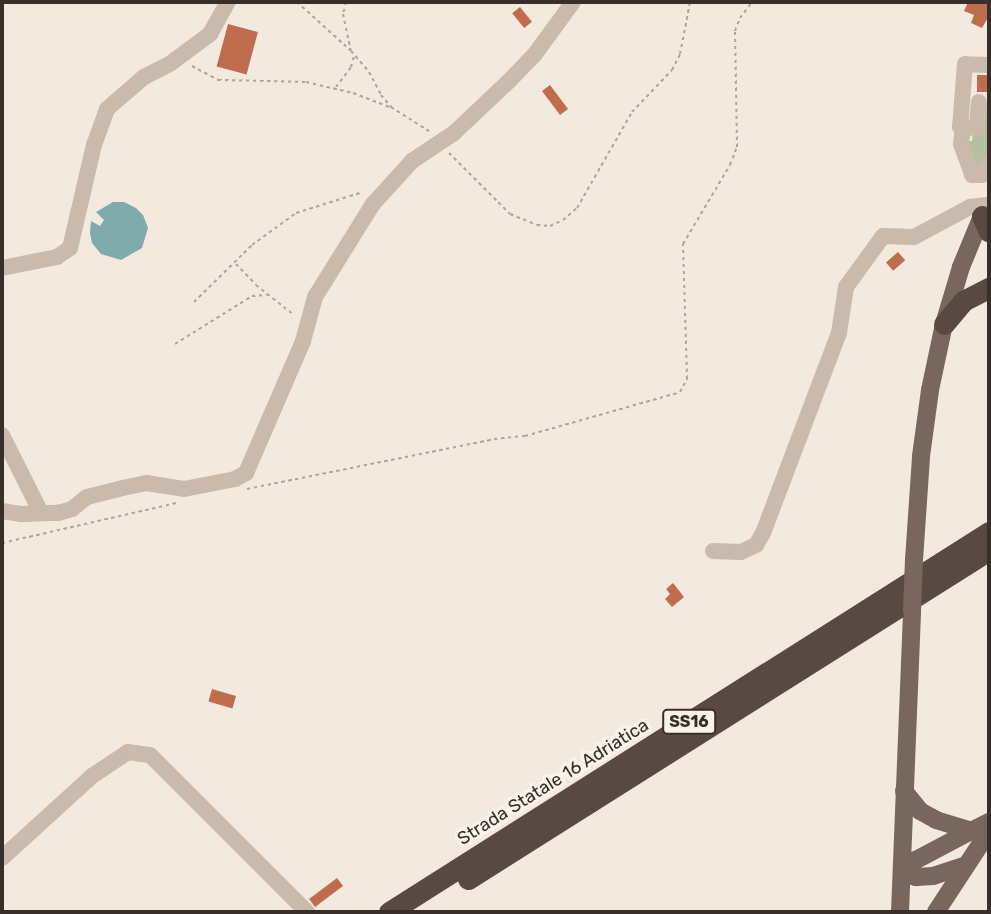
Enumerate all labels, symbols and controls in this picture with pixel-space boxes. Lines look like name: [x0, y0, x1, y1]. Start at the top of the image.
road number: SS16: [661, 709, 717, 734]
street label: Strada Statale 16 Adriatica: [453, 714, 653, 850]

